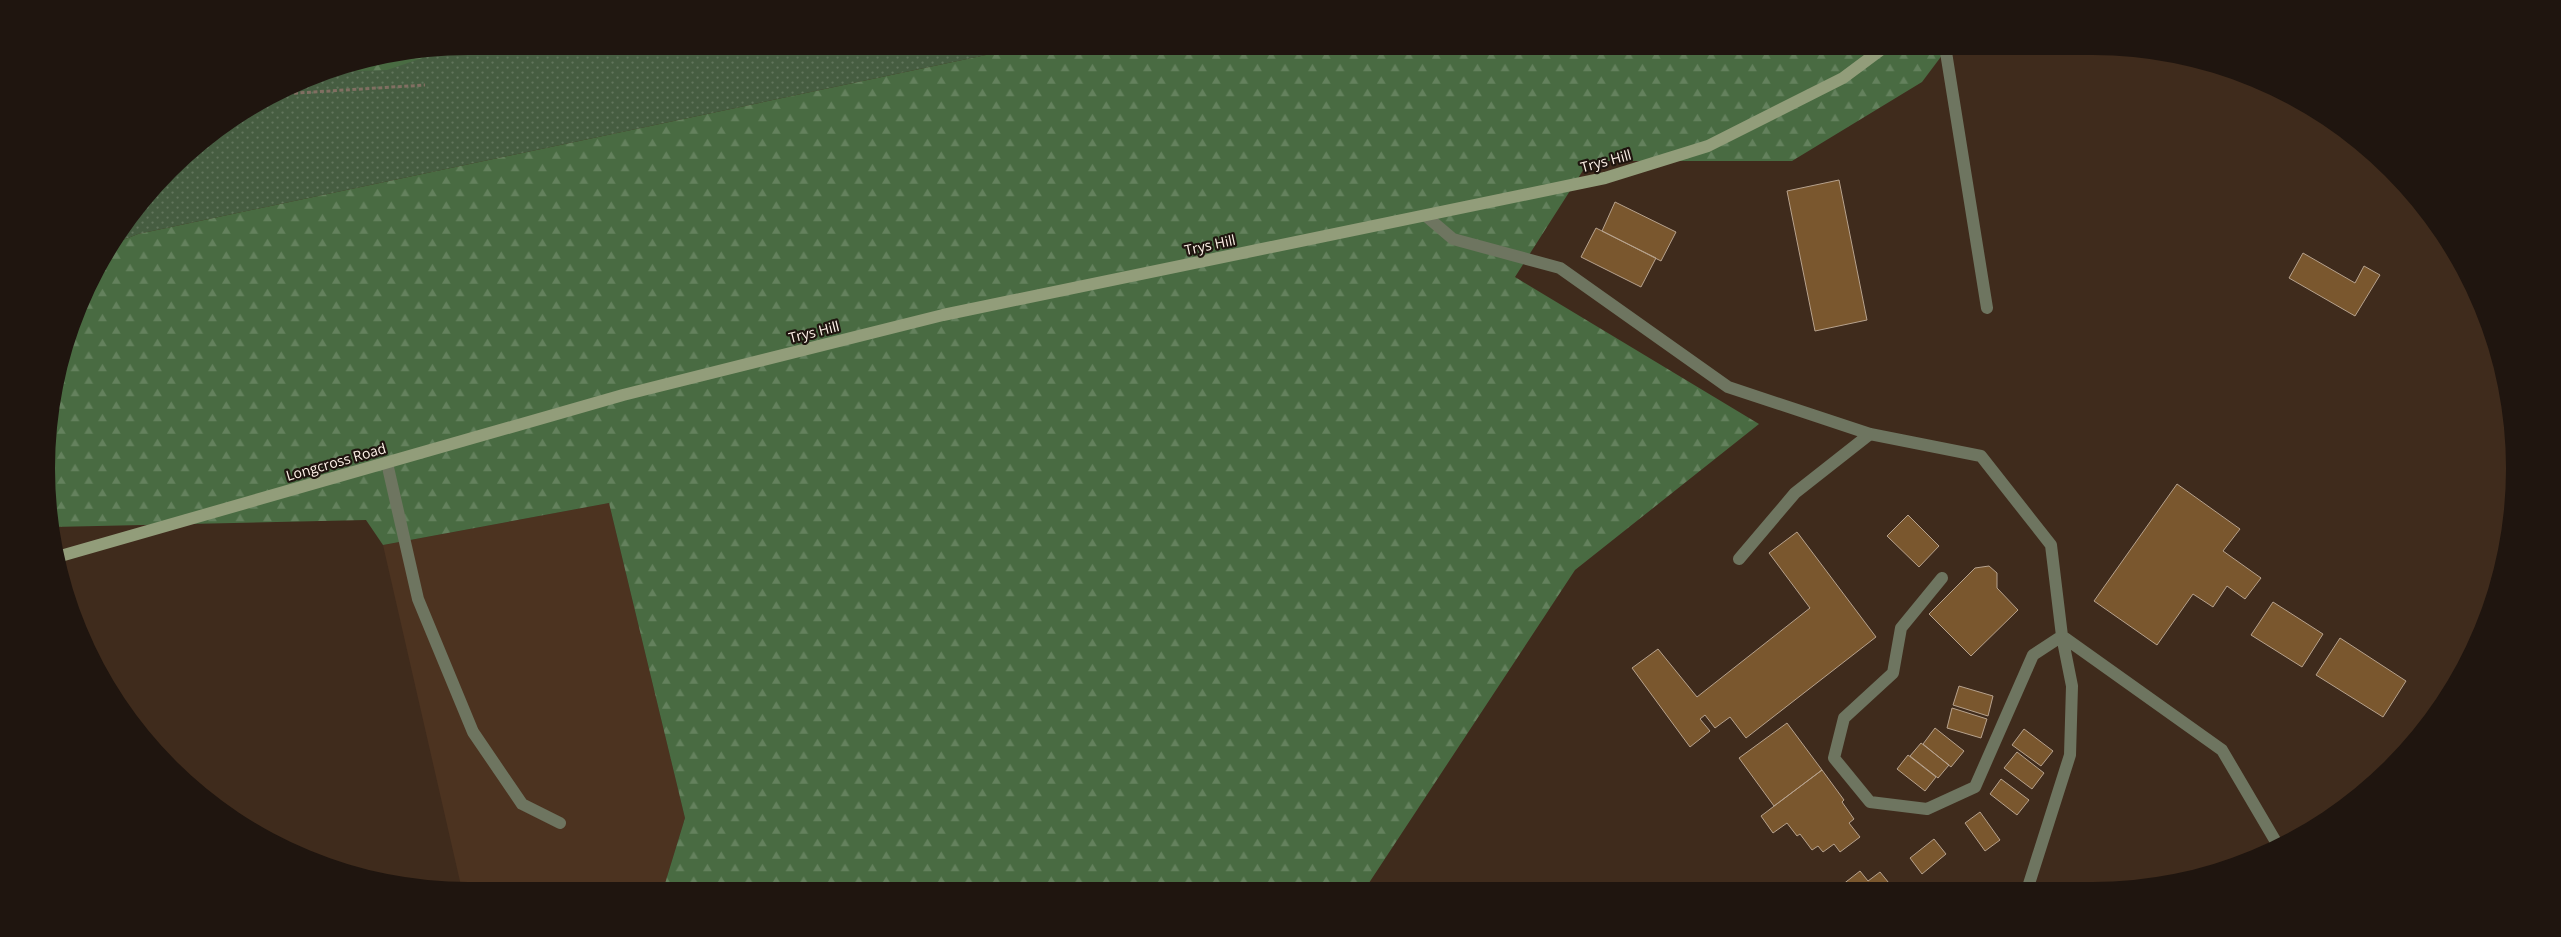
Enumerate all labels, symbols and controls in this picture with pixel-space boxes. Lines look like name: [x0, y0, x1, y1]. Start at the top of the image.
street label: Trys Hill: [1578, 145, 1633, 176]
street label: Trys Hill: [1183, 230, 1237, 259]
street label: Trys Hill: [787, 316, 841, 347]
street label: Longcross Road: [284, 438, 388, 485]

